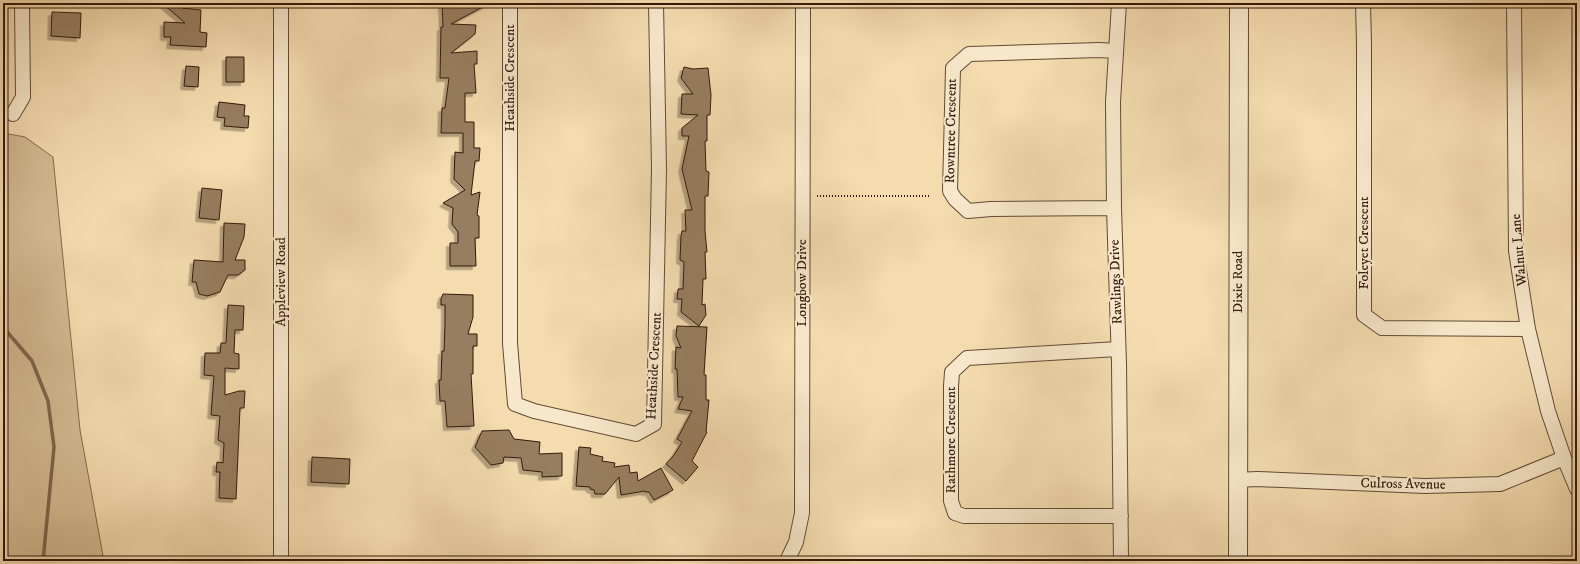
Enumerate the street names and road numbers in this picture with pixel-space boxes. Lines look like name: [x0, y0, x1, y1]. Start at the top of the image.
street label: Heathside Crescent: [501, 24, 519, 132]
street label: Rowntree Crescent: [941, 78, 961, 184]
street label: Foleyet Crescent: [1355, 196, 1373, 290]
street label: Walnut Lane: [1507, 213, 1531, 288]
street label: Appleview Road: [272, 237, 290, 327]
street label: Longbow Drive: [793, 239, 811, 327]
street label: Rawlings Drive: [1106, 239, 1126, 325]
street label: Dixie Road: [1229, 251, 1247, 313]
street label: Heathside Crescent: [642, 311, 666, 420]
street label: Rathmore Crescent: [942, 386, 960, 493]
street label: Culross Avenue: [1360, 474, 1446, 494]

